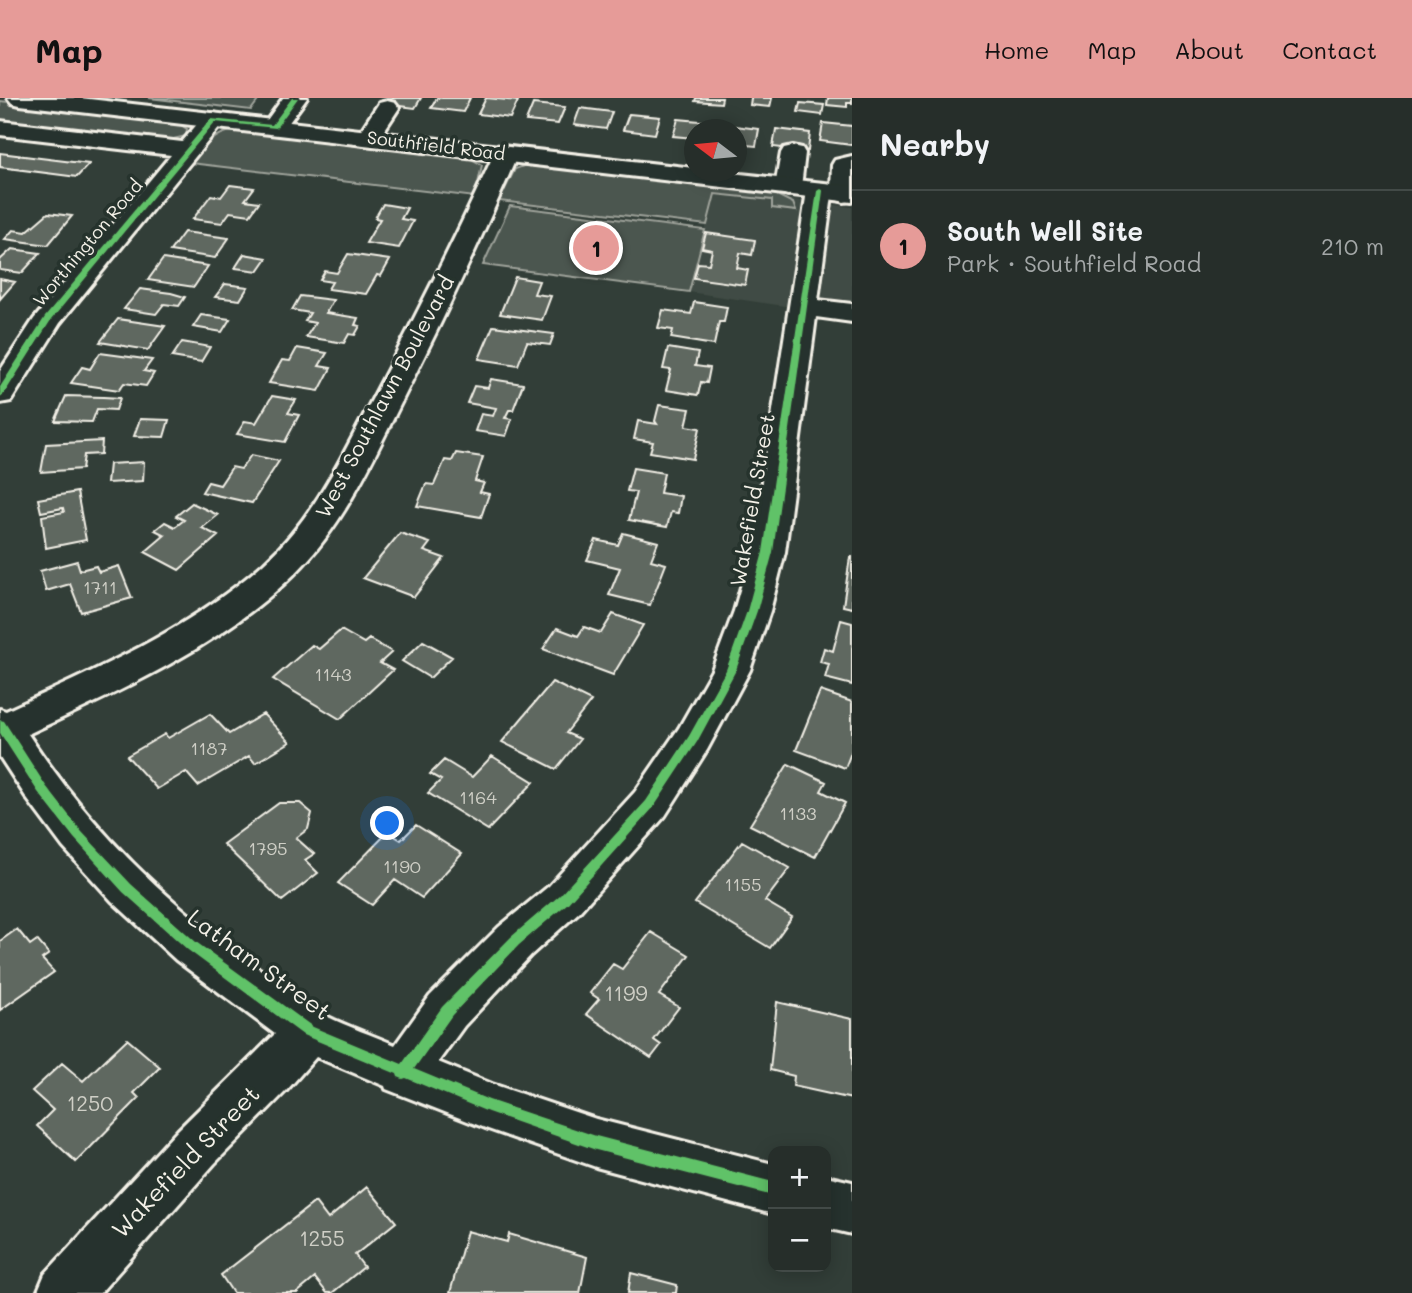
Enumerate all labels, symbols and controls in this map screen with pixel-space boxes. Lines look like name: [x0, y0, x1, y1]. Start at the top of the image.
text: Map: [35, 28, 103, 71]
text: Home: [984, 34, 1049, 65]
text: Map: [1087, 34, 1136, 65]
text: About: [1174, 34, 1244, 65]
text: Contact: [1282, 34, 1377, 65]
north arrow: [684, 119, 747, 182]
text: Nearby: [880, 124, 990, 164]
street label: Southfield Road: [366, 125, 507, 165]
street label: Worthington Road: [27, 174, 147, 311]
text: South Well Site: [947, 214, 1143, 248]
pin: 1: [573, 222, 619, 274]
text: 1: [898, 231, 908, 261]
text: 210 m: [1321, 231, 1384, 261]
text: Park · Southfield Road: [947, 248, 1201, 278]
street label: West Southlawn Boulevard: [308, 270, 459, 522]
street label: Wakefield Street: [723, 411, 780, 588]
house number: 1711: [83, 575, 117, 599]
house number: 1143: [314, 662, 352, 686]
house number: 1187: [191, 736, 228, 760]
house number: 1164: [459, 785, 497, 809]
house number: 1133: [779, 801, 817, 825]
your location: [370, 806, 404, 840]
house number: 1795: [248, 836, 288, 860]
house number: 1190: [383, 854, 421, 878]
house number: 1155: [724, 872, 762, 896]
street label: Latham Street: [182, 901, 338, 1026]
house number: 1199: [604, 979, 648, 1006]
street label: Wakefield Street: [104, 1078, 266, 1244]
house number: 1250: [67, 1089, 113, 1116]
map controls: [768, 1146, 831, 1272]
button: +: [768, 1146, 831, 1209]
button: −: [768, 1209, 831, 1272]
house number: 1255: [299, 1224, 345, 1251]

